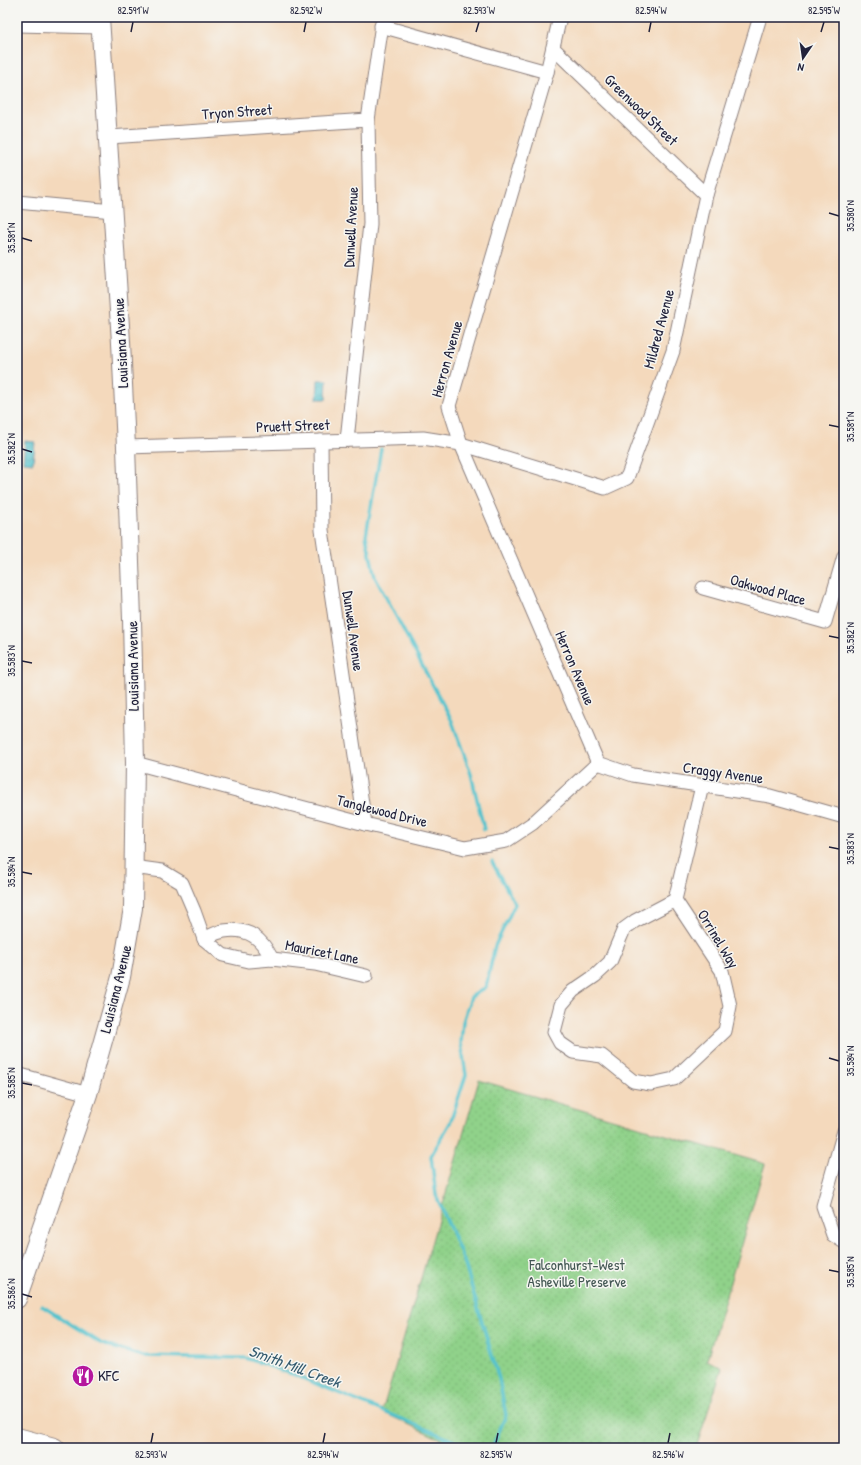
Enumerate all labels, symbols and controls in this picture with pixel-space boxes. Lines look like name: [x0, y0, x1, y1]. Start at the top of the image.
text: 82.591°W: [117, 4, 149, 17]
text: 82.592°W: [290, 4, 323, 17]
text: 82.593°W: [463, 4, 496, 17]
text: 82.594°W: [635, 4, 667, 17]
text: 82.595°W: [808, 4, 841, 17]
north arrow: [783, 38, 823, 78]
text: N: [796, 60, 805, 75]
street label: Greenwood Street: [600, 69, 683, 151]
street label: Tryon Street: [201, 99, 274, 124]
street label: Dunwell Avenue: [338, 186, 363, 268]
text: 35.580°N: [844, 200, 857, 232]
text: 35.581°N: [5, 223, 18, 253]
street label: Mildred Avenue: [638, 287, 679, 371]
street label: Louisiana Avenue: [108, 297, 133, 389]
street label: Herron Avenue: [426, 318, 467, 400]
text: 35.581°N: [844, 412, 857, 442]
street label: Pruett Street: [256, 414, 331, 437]
text: 35.582°N: [5, 433, 18, 465]
street label: Oakwood Place: [728, 569, 808, 610]
street label: Dunwell Avenue: [337, 589, 370, 672]
street label: Louisiana Avenue: [121, 621, 144, 711]
text: 35.582°N: [844, 622, 857, 654]
street label: Herron Avenue: [550, 627, 601, 708]
text: 35.583°N: [5, 645, 18, 677]
street label: Craggy Avenue: [681, 756, 765, 789]
street label: Tanglewood Drive: [335, 789, 430, 832]
text: 35.583°N: [844, 833, 857, 865]
text: 35.584°N: [5, 857, 18, 887]
street label: Orrinel Way: [693, 906, 744, 972]
street label: Mauricet Lane: [283, 934, 361, 969]
street label: Louisiana Avenue: [94, 943, 137, 1035]
text: 35.584°N: [844, 1046, 857, 1076]
text: 35.585°N: [5, 1067, 18, 1099]
park label: Falconhurst-West Asheville Preserve: [527, 1254, 627, 1292]
text: 35.585°N: [844, 1256, 857, 1288]
text: 35.586°N: [5, 1278, 18, 1310]
water label: Smith Mill Creek: [246, 1339, 345, 1393]
restaurant icon: KFC: [70, 1363, 96, 1389]
place label: KFC: [98, 1365, 120, 1386]
text: 82.593°W: [135, 1448, 168, 1461]
text: 82.594°W: [307, 1448, 339, 1461]
text: 82.595°W: [480, 1448, 513, 1461]
text: 82.596°W: [652, 1448, 685, 1461]

